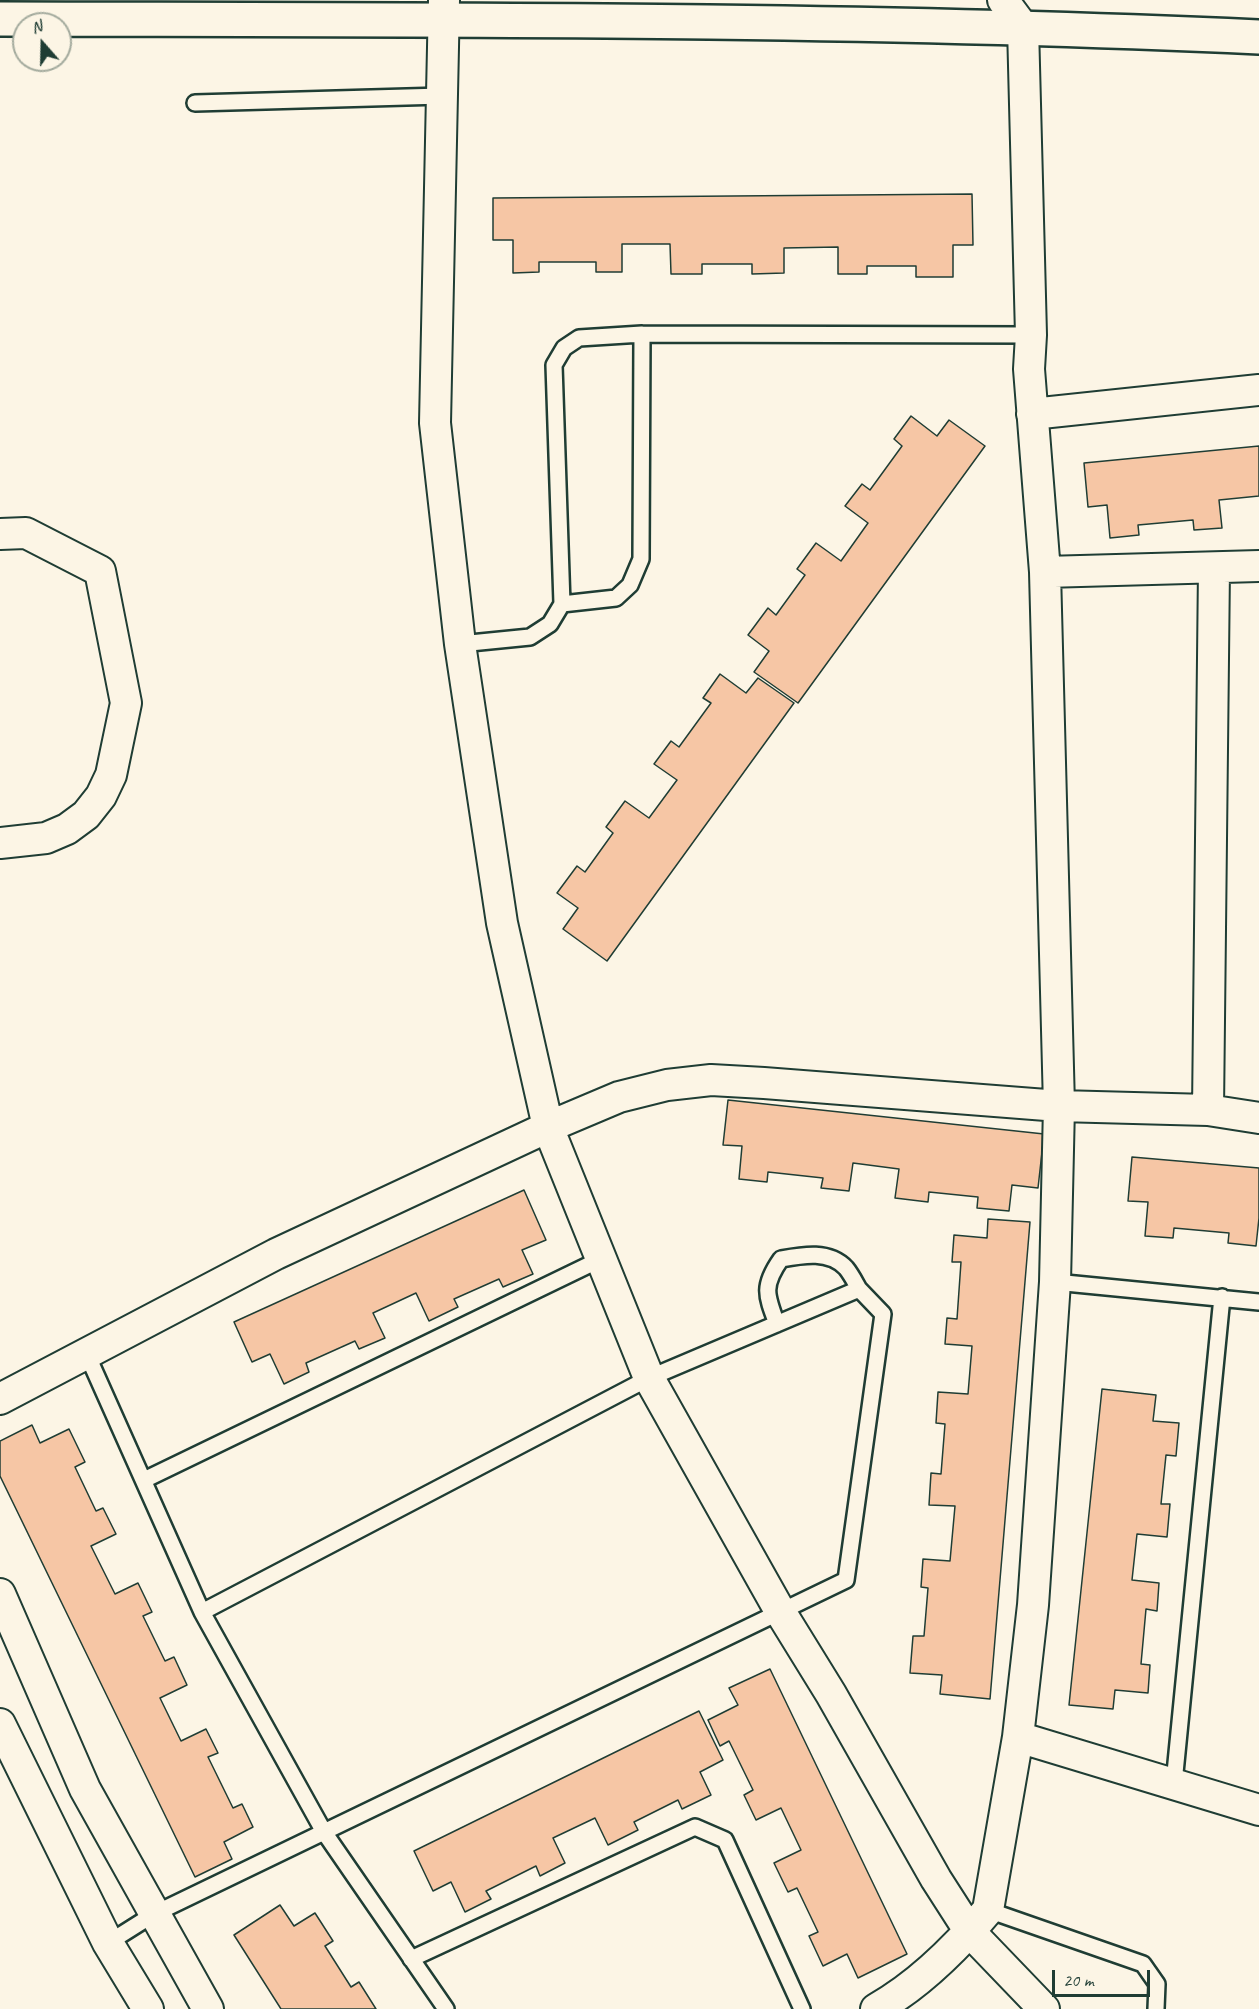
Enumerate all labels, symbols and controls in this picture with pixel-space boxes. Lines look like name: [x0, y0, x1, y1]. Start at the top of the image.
north arrow: [12, 12, 72, 72]
text: N: [28, 16, 45, 38]
scale bar: [1055, 1958, 1152, 1996]
text: 20 m: [1063, 1969, 1094, 1991]

